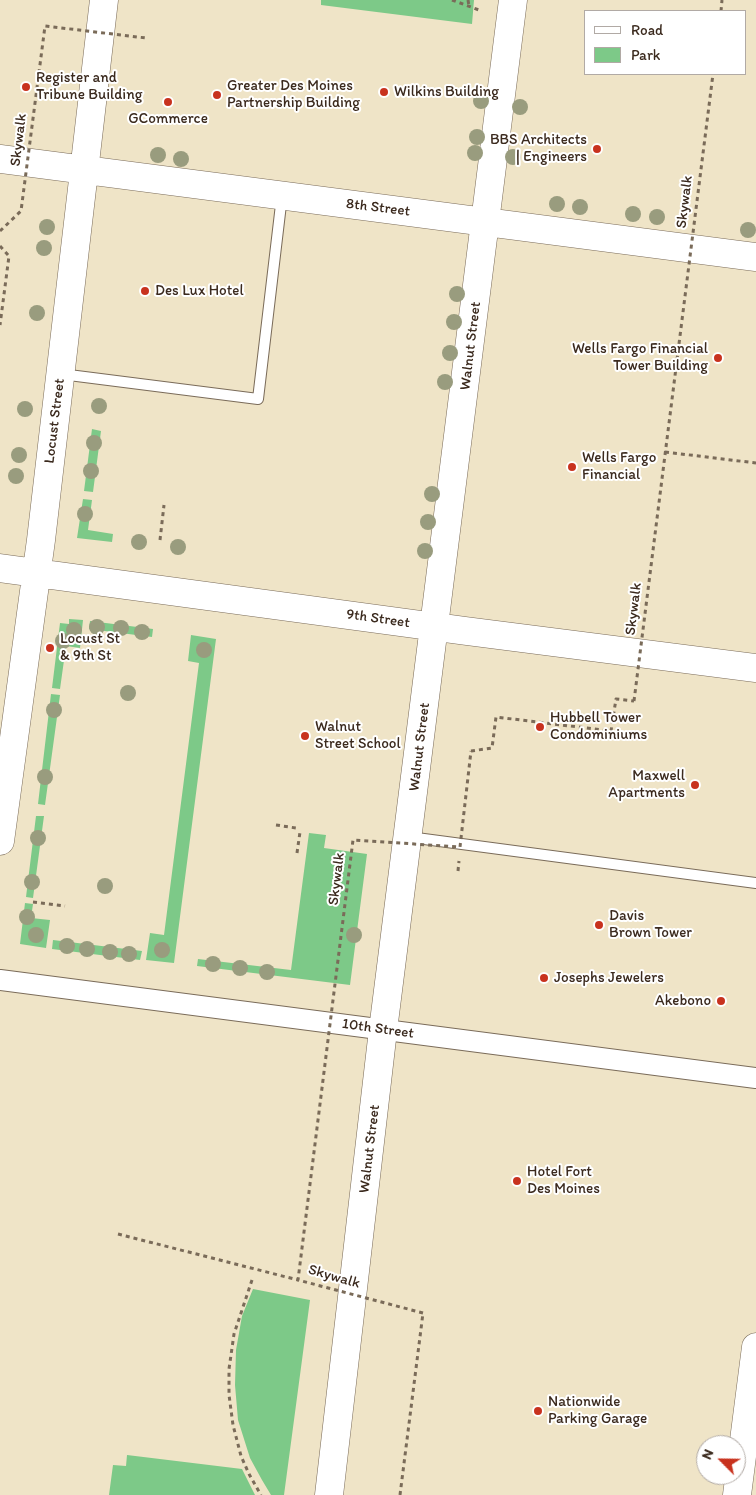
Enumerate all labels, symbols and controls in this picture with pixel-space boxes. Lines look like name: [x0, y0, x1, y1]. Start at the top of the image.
legend: [584, 10, 746, 75]
text: Road: [631, 21, 663, 39]
text: Park: [631, 46, 661, 64]
place label: Register and Tribune Building: [36, 69, 142, 104]
place label: Greater Des Moines Partnership Building: [227, 77, 360, 112]
marker: Register and Tribune Building: [20, 81, 32, 93]
place label: Wilkins Building: [394, 83, 499, 101]
marker: Wilkins Building: [378, 86, 390, 98]
marker: Greater Des Moines Partnership Building: [211, 89, 223, 101]
marker: GCommerce: [162, 96, 174, 108]
place label: GCommerce: [128, 110, 208, 128]
street label: Skywalk: [7, 113, 31, 167]
place label: BBS Architects | Engineers: [490, 131, 587, 166]
marker: BBS Architects | Engineers: [591, 143, 603, 155]
street label: Skywalk: [673, 175, 697, 229]
street label: 8th Street: [345, 195, 411, 221]
place label: Des Lux Hotel: [155, 282, 244, 300]
marker: Des Lux Hotel: [139, 285, 151, 297]
street label: Walnut Street: [457, 301, 485, 391]
place label: Wells Fargo Financial Tower Building: [572, 340, 708, 375]
marker: Wells Fargo Financial Tower Building: [712, 352, 724, 364]
street label: Locust Street: [41, 377, 69, 465]
place label: Wells Fargo Financial: [582, 449, 656, 484]
marker: Wells Fargo Financial: [566, 461, 578, 473]
street label: Skywalk: [622, 582, 646, 636]
street label: 9th Street: [345, 606, 411, 632]
place label: Locust St & 9th St: [60, 630, 120, 665]
marker: Locust St & 9th St: [44, 642, 56, 654]
street label: Walnut Street: [406, 702, 434, 792]
place label: Hubbell Tower Condominiums: [550, 709, 647, 744]
place label: Walnut Street School: [315, 718, 401, 753]
marker: Hubbell Tower Condominiums: [534, 721, 546, 733]
marker: Walnut Street School: [299, 730, 311, 742]
place label: Maxwell Apartments: [608, 767, 685, 802]
marker: Maxwell Apartments: [689, 779, 701, 791]
street label: Skywalk: [325, 852, 349, 906]
place label: Davis Brown Tower: [609, 907, 692, 942]
marker: Davis Brown Tower: [593, 919, 605, 931]
place label: Josephs Jewelers: [554, 969, 664, 987]
marker: Josephs Jewelers: [538, 972, 550, 984]
place label: Akebono: [655, 992, 711, 1010]
marker: Akebono: [715, 995, 727, 1007]
street label: 10th Street: [341, 1015, 415, 1043]
street label: Walnut Street: [356, 1104, 384, 1194]
place label: Hotel Fort Des Moines: [527, 1163, 600, 1198]
marker: Hotel Fort Des Moines: [511, 1175, 523, 1187]
street label: Skywalk: [306, 1261, 362, 1293]
place label: Nationwide Parking Garage: [548, 1393, 647, 1428]
marker: Nationwide Parking Garage: [532, 1405, 544, 1417]
north arrow: [696, 1435, 746, 1485]
text: N: [698, 1447, 717, 1462]

